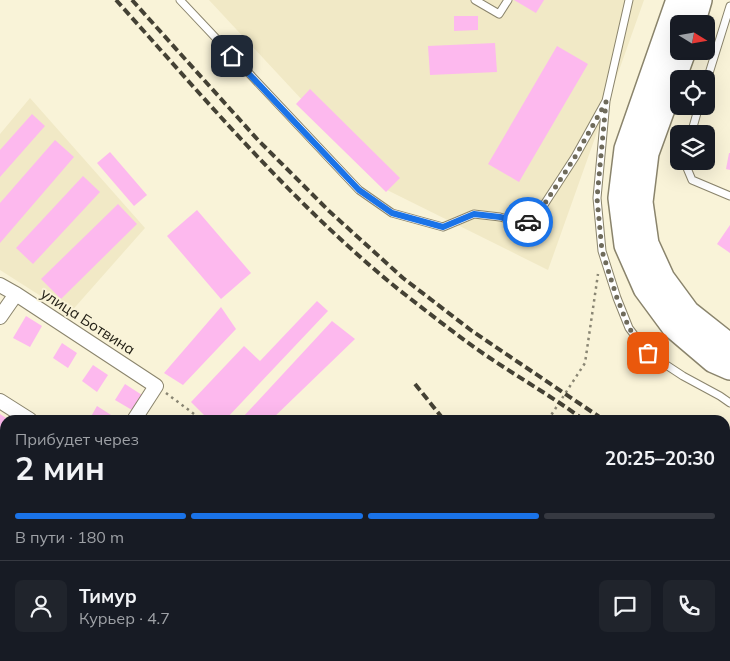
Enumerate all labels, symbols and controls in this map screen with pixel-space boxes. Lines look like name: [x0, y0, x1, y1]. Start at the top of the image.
north arrow: [670, 15, 715, 60]
map controls: [670, 15, 715, 170]
pin: [211, 35, 253, 77]
icon: home: [218, 42, 246, 70]
button: locate: [670, 70, 715, 115]
button: layers: [670, 125, 715, 170]
courier: [503, 197, 553, 247]
icon: car: [514, 208, 542, 236]
street label: улица Ботвина: [37, 283, 139, 359]
pin: [627, 332, 669, 374]
icon: bag: [634, 339, 662, 367]
text: Прибудет через: [15, 429, 139, 449]
text: 20:25–20:30: [605, 446, 715, 470]
text: 2 мин: [15, 448, 105, 488]
text: В пути · 180 m: [15, 527, 124, 547]
button: person: [15, 580, 67, 632]
button: chat: [599, 580, 651, 632]
button: phone: [663, 580, 715, 632]
text: Тимур: [79, 584, 137, 608]
text: Курьер · 4.7: [79, 608, 170, 628]

